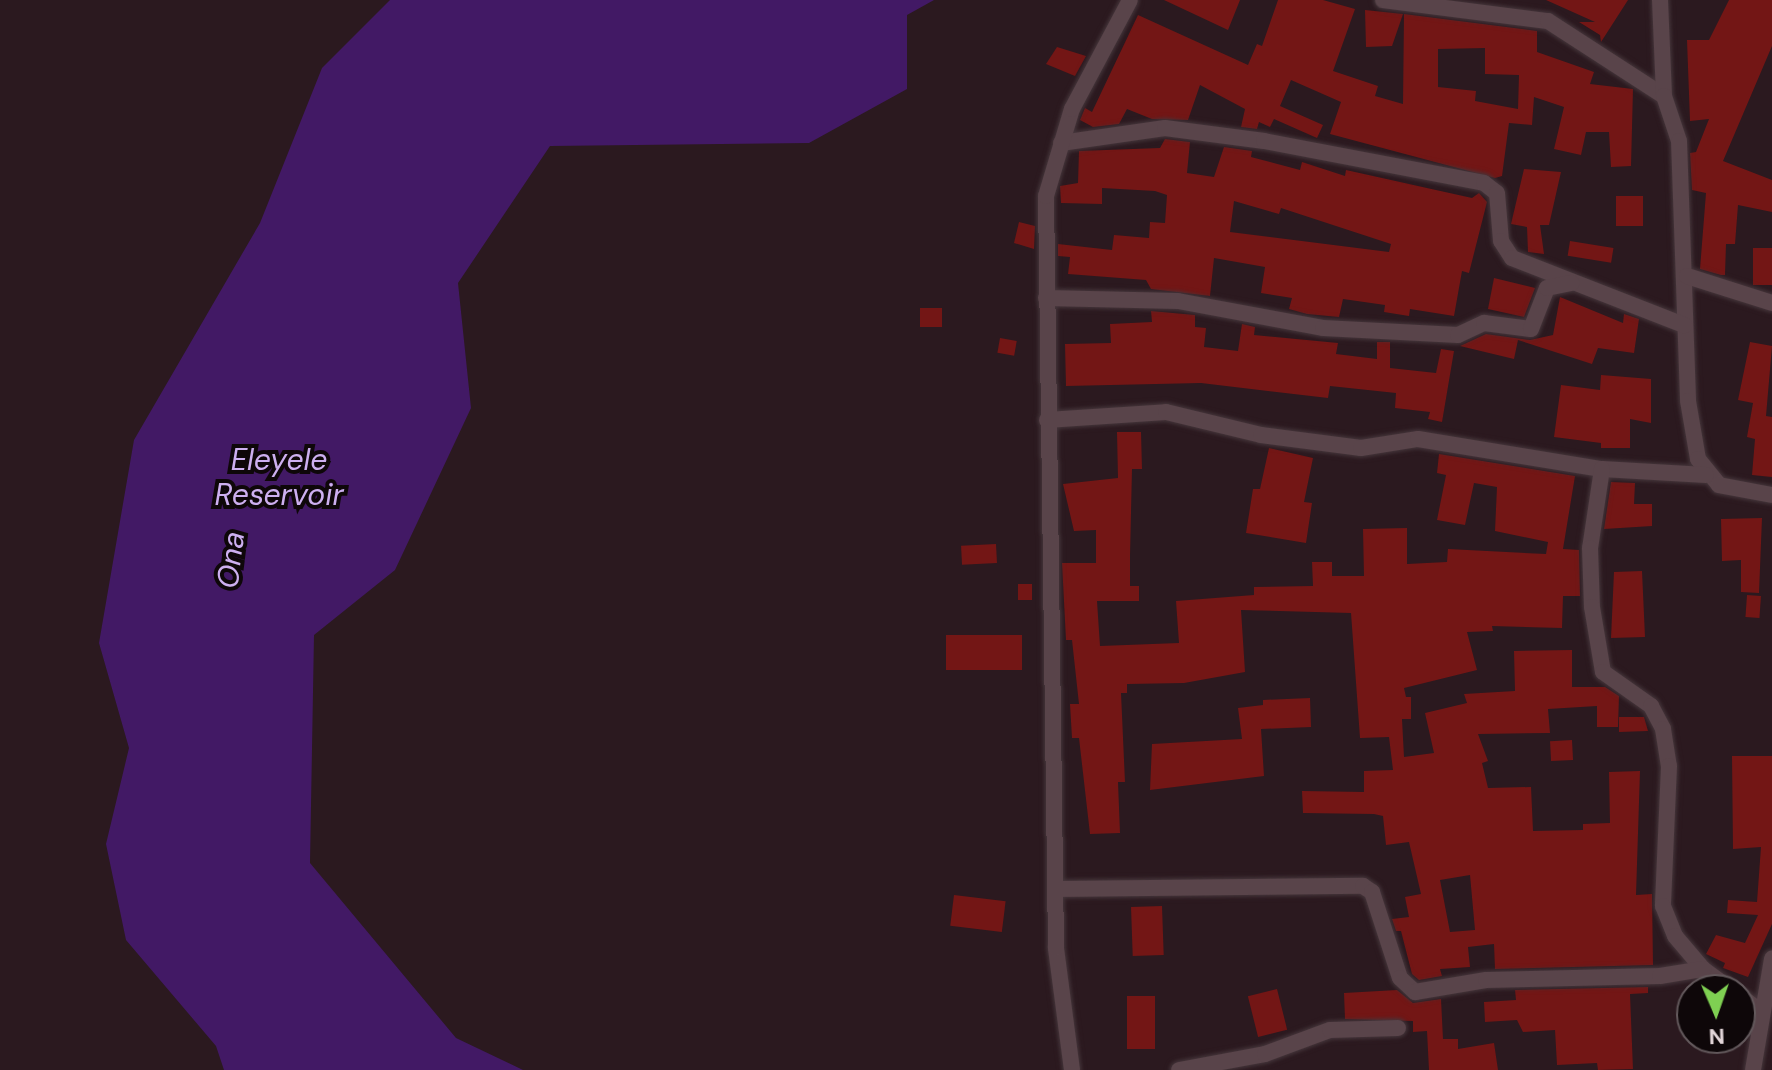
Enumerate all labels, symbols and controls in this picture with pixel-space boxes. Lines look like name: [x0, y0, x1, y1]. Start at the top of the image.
water label: Eleyele Reservoir: [214, 442, 344, 512]
water label: Ona: [210, 529, 252, 591]
north arrow: [1676, 974, 1756, 1054]
text: N: [1708, 1022, 1725, 1051]

